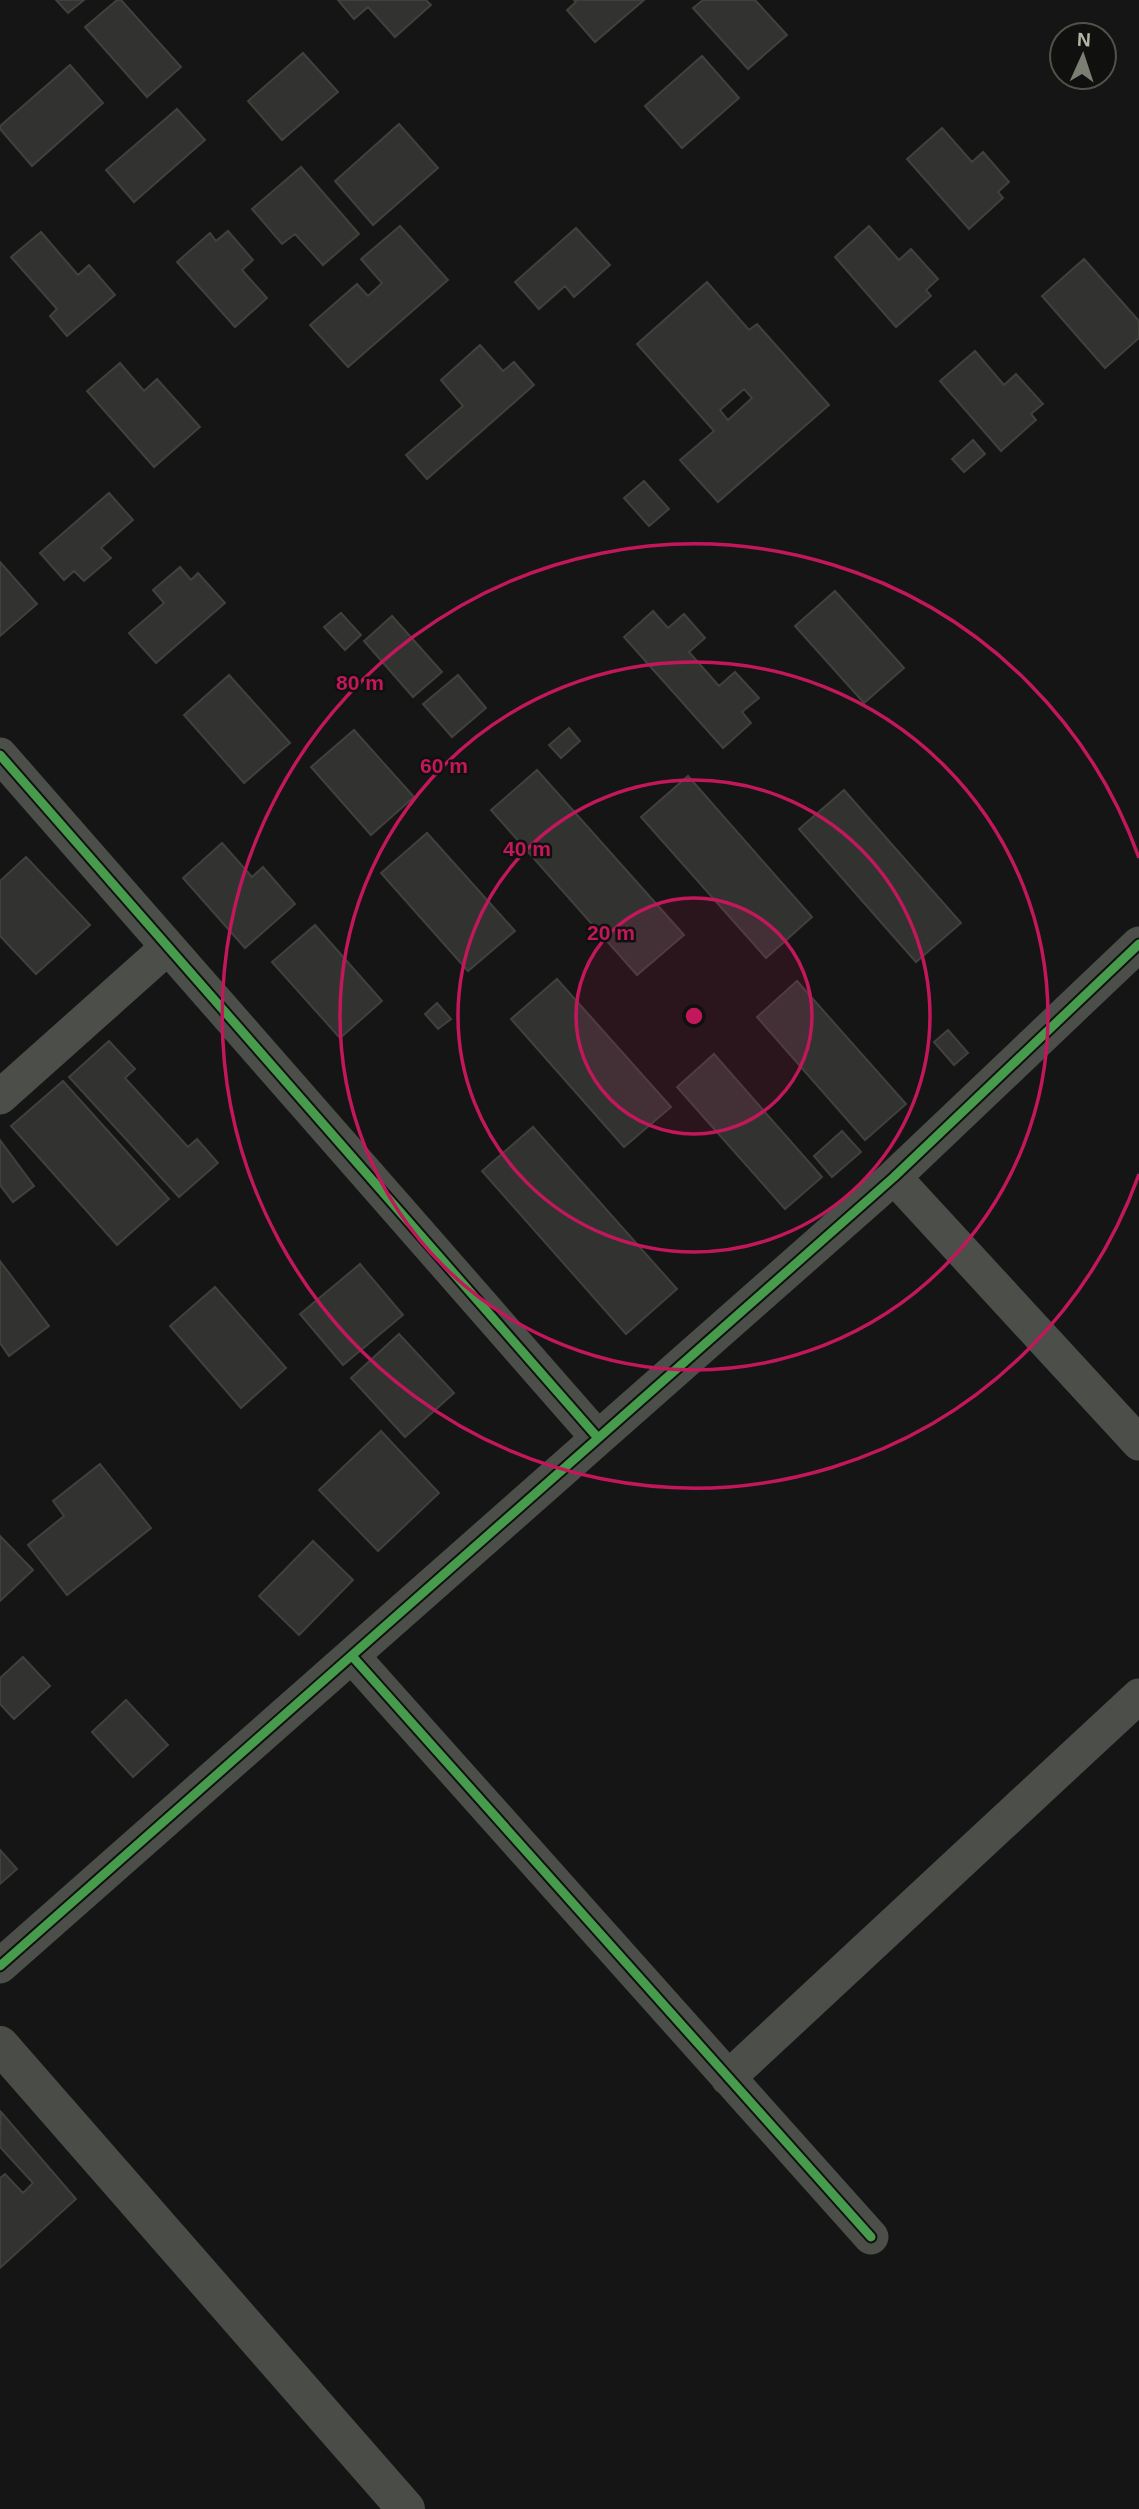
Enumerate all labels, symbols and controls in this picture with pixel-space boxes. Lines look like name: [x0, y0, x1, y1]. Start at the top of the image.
north arrow: [1048, 21, 1118, 91]
text: N: [1076, 29, 1091, 50]
text: 80 m: [336, 671, 384, 694]
text: 60 m: [420, 754, 468, 777]
text: 40 m: [503, 837, 551, 860]
text: 20 m: [587, 921, 635, 944]
centre of rings: [682, 1004, 706, 1028]

